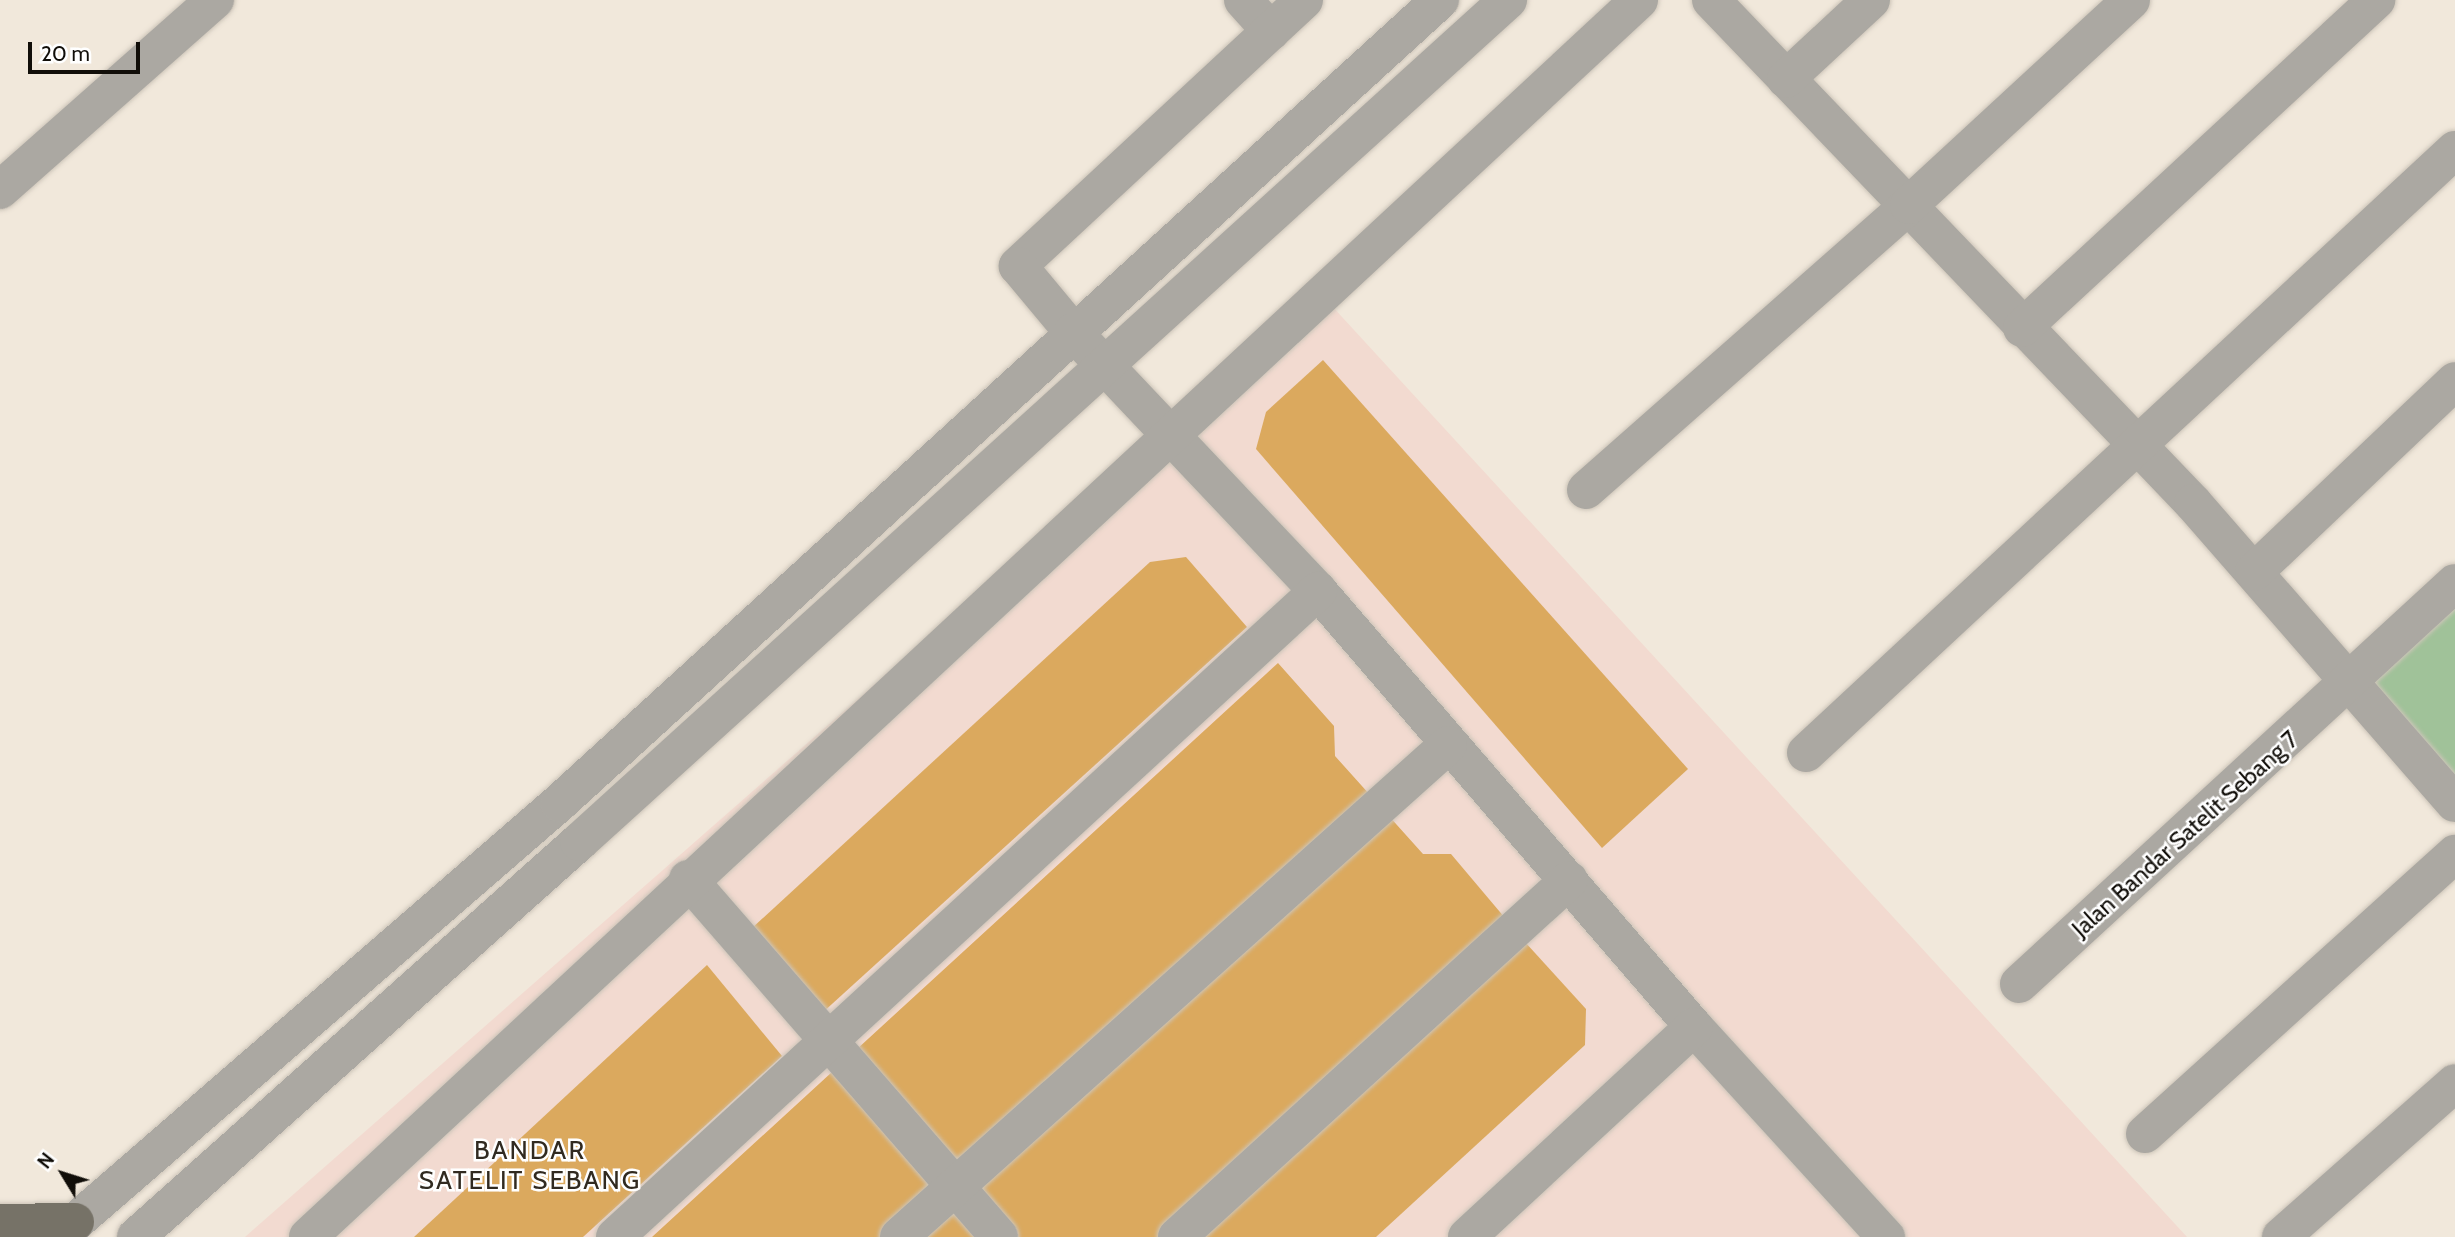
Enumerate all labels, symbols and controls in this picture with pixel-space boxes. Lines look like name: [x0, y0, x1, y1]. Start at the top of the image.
scale bar: [32, 28, 144, 72]
text: 20 m: [41, 41, 90, 66]
street label: Jalan Bandar Satelit Sebang 7: [2066, 725, 2304, 943]
district label: BANDAR SATELIT SEBANG: [421, 1135, 639, 1196]
north arrow: [28, 1139, 98, 1209]
text: N: [33, 1148, 59, 1173]

